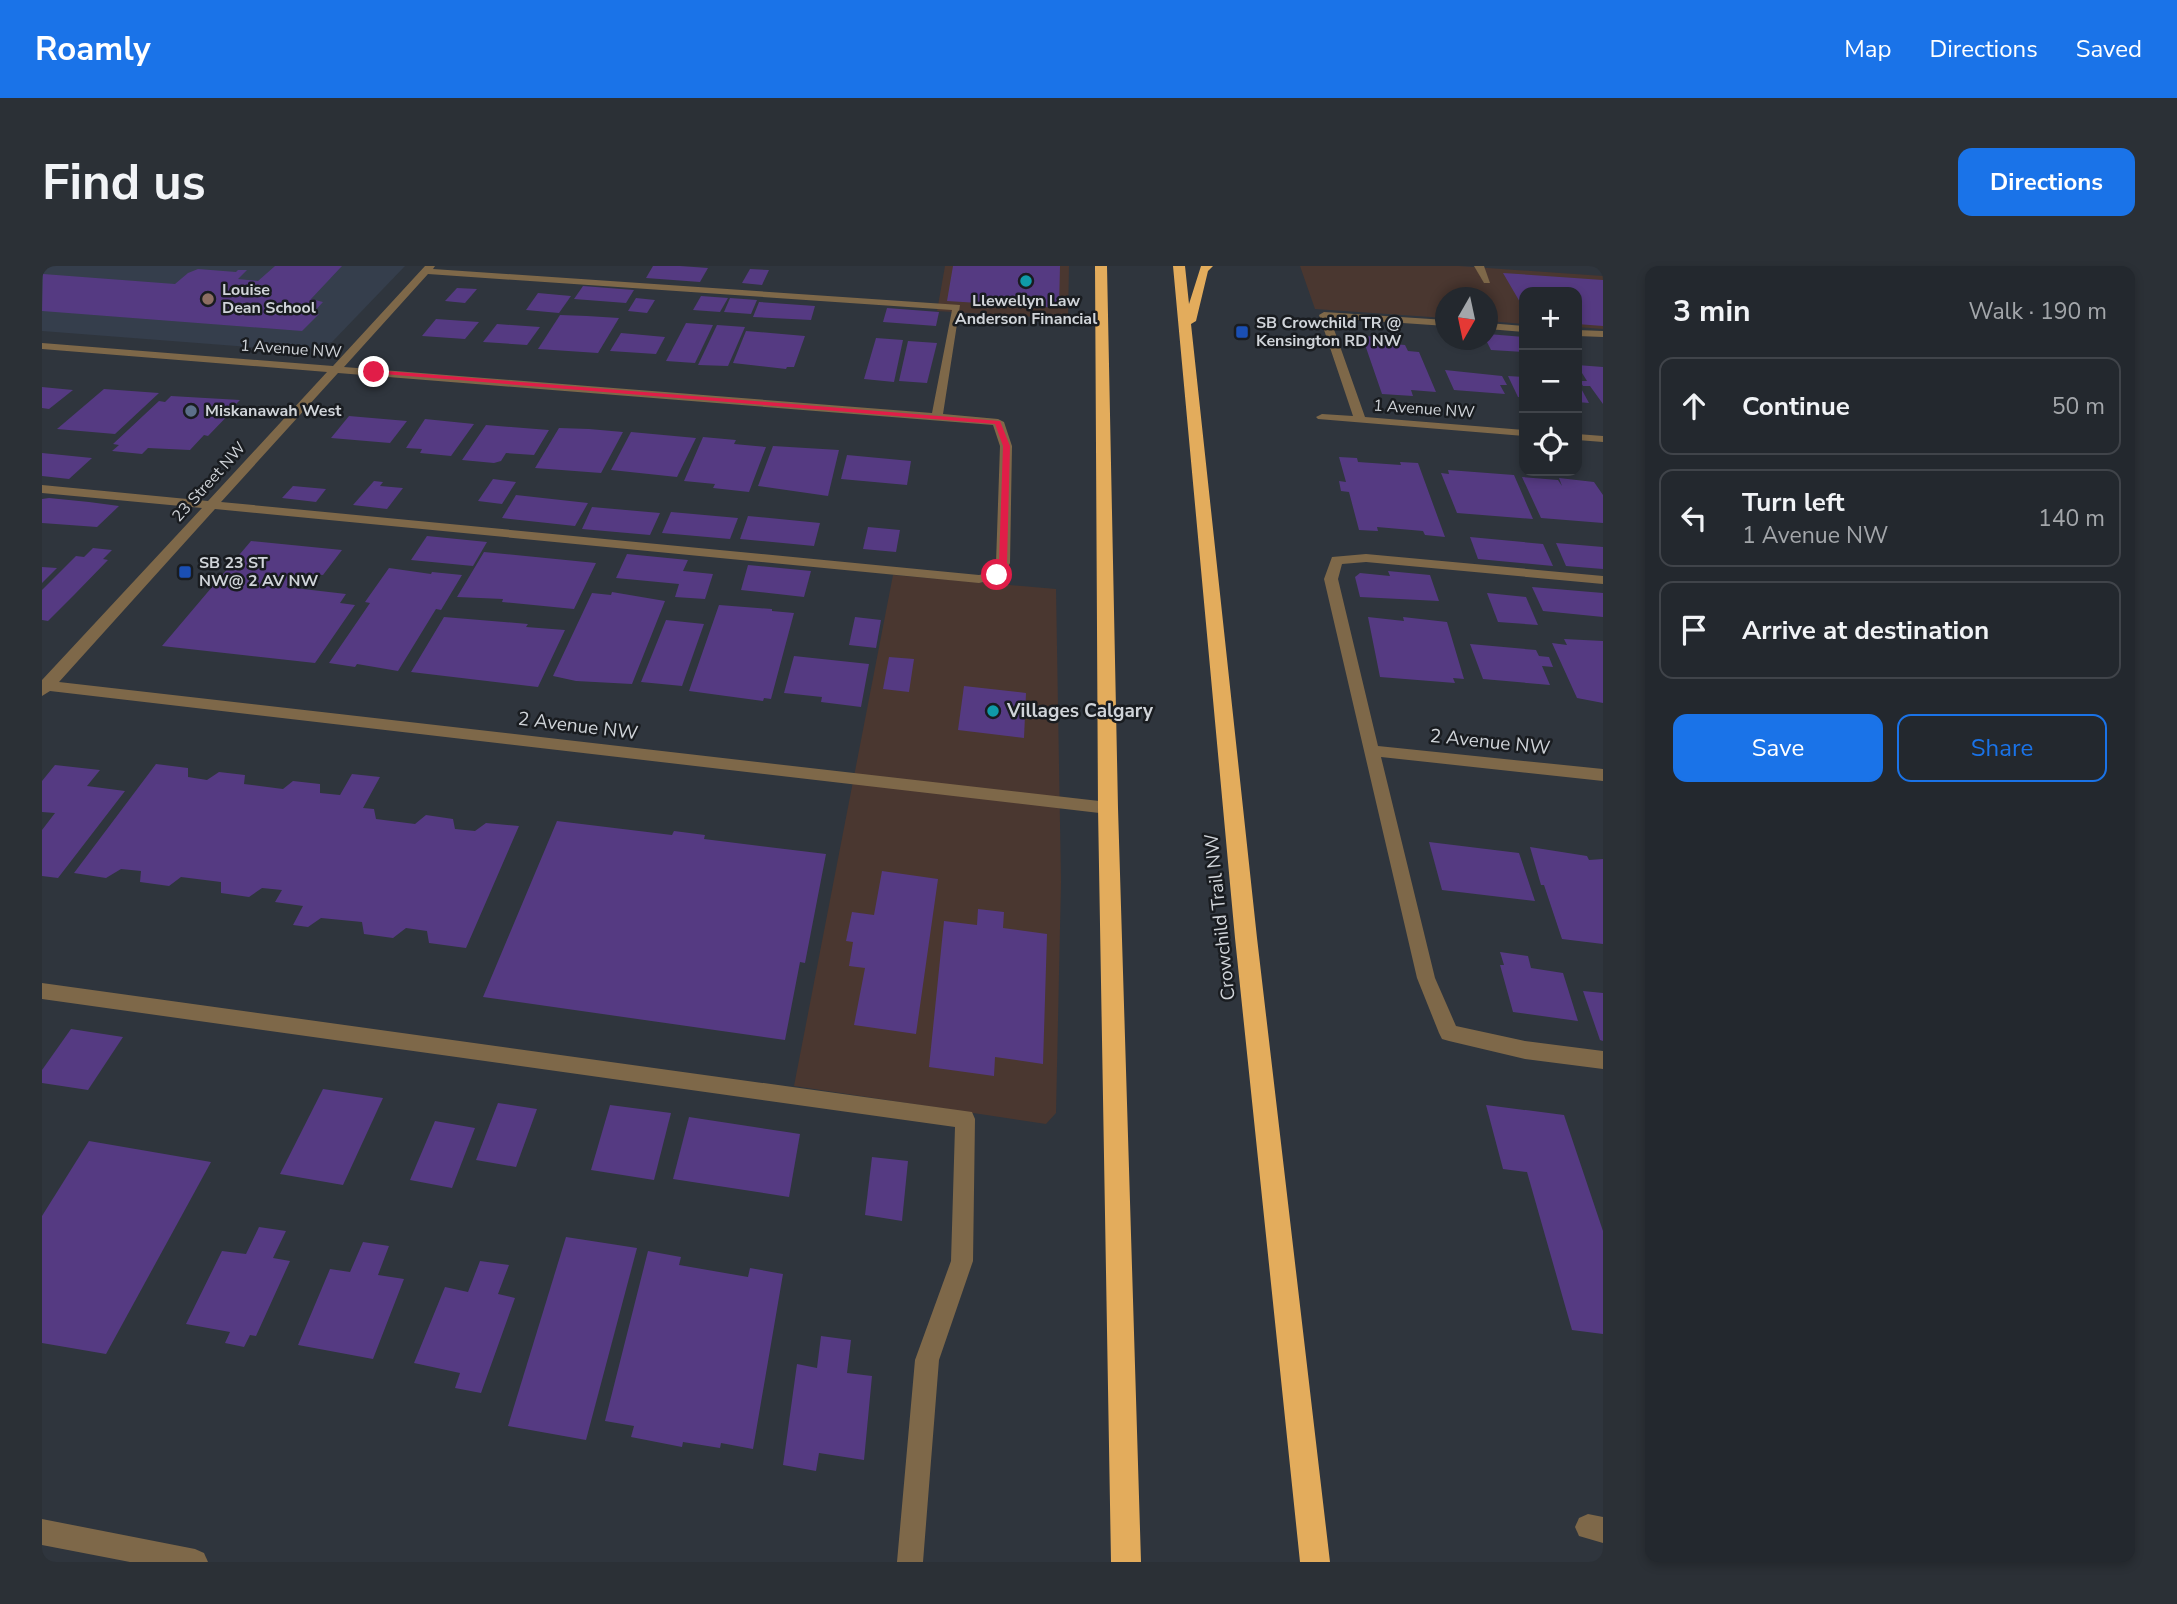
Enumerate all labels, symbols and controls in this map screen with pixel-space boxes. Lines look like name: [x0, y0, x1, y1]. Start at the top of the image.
text: Roamly: [35, 27, 151, 72]
text: Map: [1844, 33, 1891, 65]
text: Directions: [1929, 33, 2038, 65]
text: Saved: [2076, 33, 2142, 65]
button: Directions: [1958, 148, 2135, 216]
text: Find us: [42, 149, 206, 216]
marker: Llewellyn Law Anderson Financial: [1018, 273, 1034, 289]
place label: Louise Dean School: [222, 279, 316, 319]
north arrow: [1435, 287, 1498, 350]
map controls: [1519, 287, 1582, 476]
button: +: [1519, 287, 1582, 350]
place label: Llewellyn Law Anderson Financial: [955, 290, 1097, 330]
marker: Louise Dean School: [200, 291, 216, 307]
text: 3 min: [1673, 291, 1751, 332]
text: Walk · 190 m: [1968, 296, 2107, 327]
place label: SB Crowchild TR @ Kensington RD NW: [1256, 312, 1402, 352]
marker: SB Crowchild TR @ Kensington RD NW: [1234, 324, 1250, 340]
street label: 1 Avenue NW: [239, 334, 343, 364]
button: −: [1519, 350, 1582, 413]
route end: [358, 356, 389, 387]
icon: ahead: [1675, 387, 1713, 425]
text: Continue: [1742, 389, 1850, 424]
text: 50 m: [2052, 391, 2105, 422]
street label: 1 Avenue NW: [1372, 394, 1476, 424]
place label: Miskanawah West: [205, 400, 342, 422]
marker: Miskanawah West: [183, 403, 199, 419]
button: locate: [1519, 413, 1582, 476]
street label: 23 Street NW: [167, 437, 251, 527]
text: Turn left: [1742, 485, 1845, 520]
icon: left: [1675, 499, 1713, 537]
text: 140 m: [2038, 503, 2105, 534]
text: 1 Avenue NW: [1742, 520, 1888, 551]
place label: SB 23 ST NW@ 2 AV NW: [199, 552, 319, 592]
route start: [981, 559, 1012, 590]
marker: SB 23 ST NW@ 2 AV NW: [177, 564, 193, 580]
icon: arrive: [1675, 611, 1713, 649]
text: Arrive at destination: [1742, 613, 1989, 648]
place label: Villages Calgary: [1006, 698, 1154, 724]
marker: Villages Calgary: [985, 703, 1001, 719]
street label: 2 Avenue NW: [516, 706, 640, 746]
button: Save: [1673, 714, 1883, 782]
button: Share: [1897, 714, 2107, 782]
street label: 2 Avenue NW: [1429, 723, 1552, 761]
street label: Crowchild Trail NW: [1198, 832, 1242, 1002]

